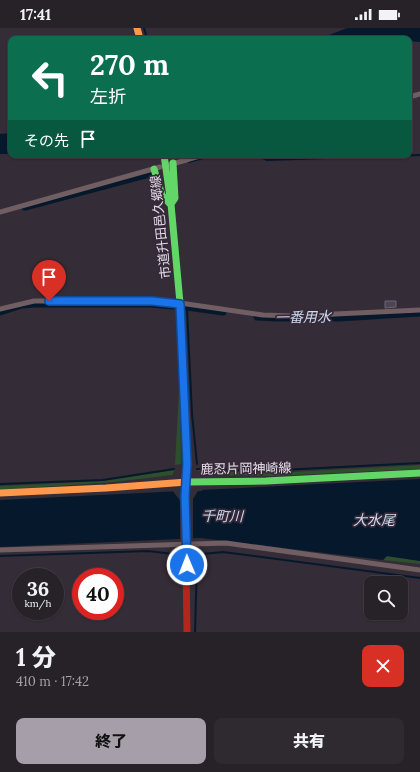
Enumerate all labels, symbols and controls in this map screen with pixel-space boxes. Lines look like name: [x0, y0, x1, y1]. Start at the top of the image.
text: 17:41: [20, 5, 51, 24]
text: 270 m: [90, 47, 169, 83]
icon: left: [24, 52, 76, 104]
text: 左折: [90, 85, 126, 108]
icon: arrive: [77, 128, 99, 150]
text: その先: [24, 131, 69, 150]
street label: 市道升田邑久郷線: [147, 174, 174, 280]
pin: [32, 260, 66, 301]
icon: arrive: [38, 266, 60, 288]
water label: 一番用水: [275, 307, 333, 326]
street label: 鹿忍片岡神崎線: [200, 459, 292, 478]
water label: 千町川: [201, 507, 245, 525]
water label: 大水尾: [353, 511, 397, 529]
position arrow: [166, 544, 208, 586]
speed limit sign: 40: [72, 568, 124, 620]
text: 36: [27, 576, 49, 601]
map controls: [364, 576, 408, 620]
button: search: [364, 576, 408, 620]
text: km/h: [24, 597, 52, 610]
text: 1 分: [16, 642, 56, 673]
button: close: [362, 645, 404, 687]
text: 410 m · 17:42: [16, 673, 89, 690]
button: 終了: [16, 718, 206, 764]
button: 共有: [214, 718, 404, 764]

